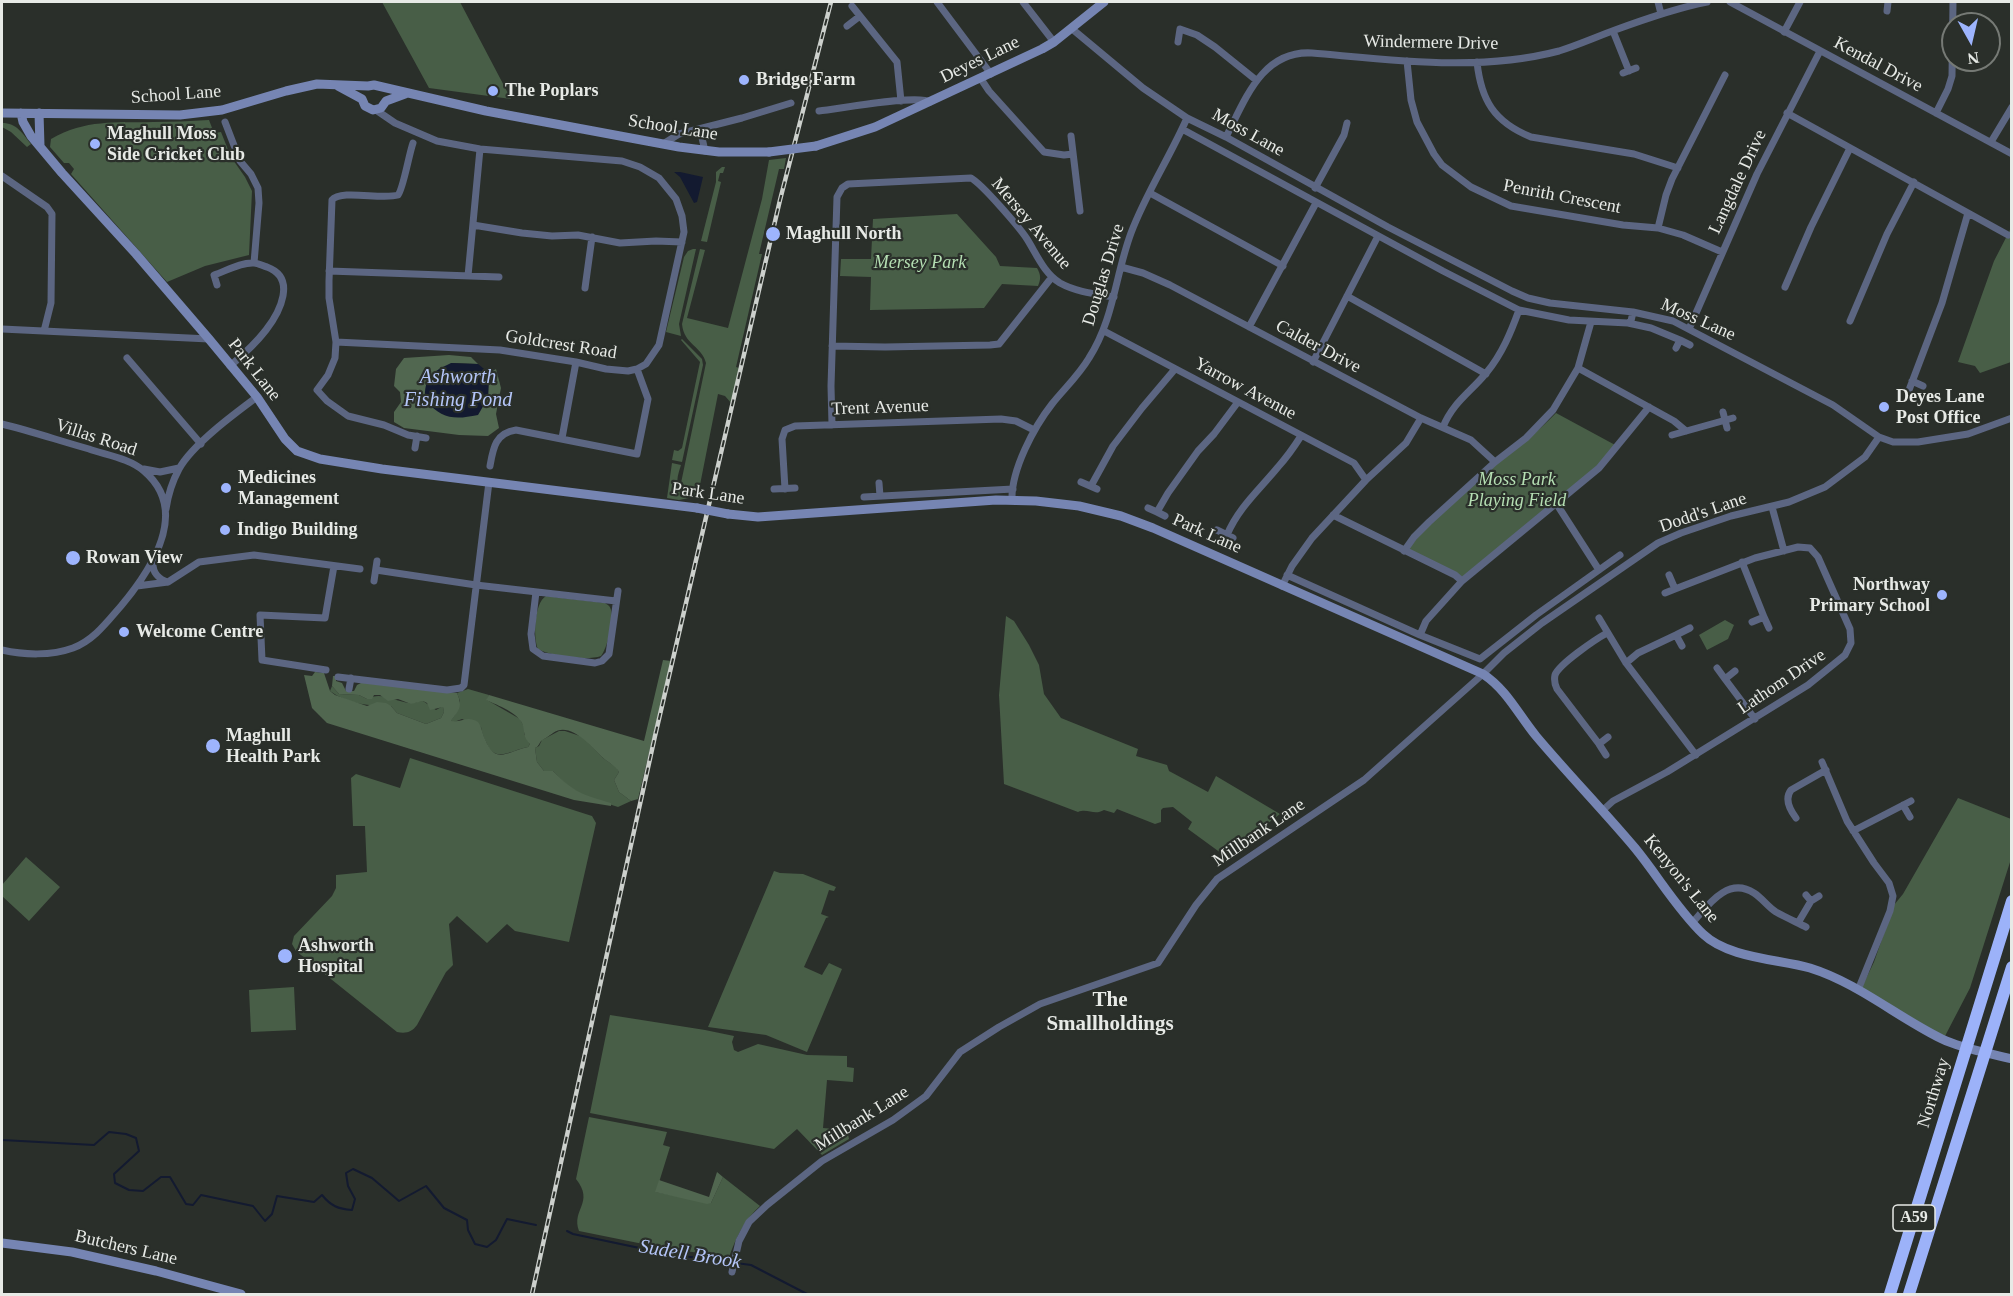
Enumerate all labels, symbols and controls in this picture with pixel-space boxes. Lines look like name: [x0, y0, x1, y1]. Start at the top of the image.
north arrow: [1941, 12, 2001, 72]
street label: Windermere Drive: [1363, 31, 1499, 55]
street label: Deyes Lane: [937, 32, 1023, 88]
street label: Kendal Drive: [1830, 33, 1926, 97]
text: N: [1966, 49, 1980, 68]
place label: Bridge Farm: [756, 69, 855, 91]
marker: Bridge Farm: [737, 73, 751, 87]
place label: The Poplars: [505, 80, 599, 102]
street label: School Lane: [130, 81, 222, 109]
marker: The Poplars: [486, 84, 500, 98]
street label: Moss Lane: [1208, 104, 1288, 162]
street label: School Lane: [627, 110, 719, 146]
place label: Maghull Moss Side Cricket Club: [107, 123, 245, 166]
street label: Langdale Drive: [1704, 126, 1772, 238]
marker: Maghull Moss Side Cricket Club: [88, 137, 102, 151]
street label: Mersey Avenue: [986, 174, 1076, 274]
street label: Penrith Crescent: [1501, 175, 1623, 219]
street label: Douglas Drive: [1078, 221, 1130, 329]
place label: Maghull North: [786, 223, 902, 245]
marker: Maghull North: [764, 225, 782, 243]
park label: Mersey Park: [874, 252, 966, 274]
street label: Moss Lane: [1657, 294, 1739, 346]
street label: Calder Drive: [1272, 316, 1364, 378]
street label: Goldcrest Road: [504, 326, 618, 364]
street label: Park Lane: [223, 334, 285, 406]
street label: Yarrow Avenue: [1190, 353, 1300, 425]
water label: Ashworth Fishing Pond: [404, 366, 512, 413]
place label: Deyes Lane Post Office: [1896, 386, 1984, 428]
street label: Trent Avenue: [831, 396, 929, 420]
marker: Deyes Lane Post Office: [1877, 400, 1891, 414]
street label: Villas Road: [53, 415, 139, 461]
place label: Medicines Management: [238, 467, 339, 510]
park label: Moss Park Playing Field: [1468, 469, 1566, 512]
street label: Park Lane: [670, 478, 746, 510]
marker: Medicines Management: [219, 481, 233, 495]
street label: Dodd's Lane: [1657, 488, 1749, 538]
street label: Park Lane: [1169, 509, 1245, 559]
place label: Indigo Building: [237, 519, 358, 541]
marker: Indigo Building: [218, 523, 232, 537]
place label: Rowan View: [86, 547, 183, 569]
marker: Rowan View: [64, 549, 82, 567]
place label: Northway Primary School: [1810, 574, 1930, 616]
marker: Northway Primary School: [1935, 588, 1949, 602]
place label: Welcome Centre: [136, 621, 263, 643]
marker: Welcome Centre: [117, 625, 131, 639]
street label: Lathom Drive: [1734, 645, 1830, 719]
place label: Maghull Health Park: [226, 725, 320, 768]
marker: Maghull Health Park: [204, 737, 222, 755]
street label: Millbank Lane: [1209, 794, 1309, 872]
street label: Kenyon's Lane: [1639, 830, 1723, 928]
place label: Ashworth Hospital: [298, 935, 374, 978]
marker: Ashworth Hospital: [276, 947, 294, 965]
district label: The Smallholdings: [1046, 988, 1174, 1038]
street label: Northway: [1913, 1055, 1955, 1131]
street label: Millbank Lane: [811, 1082, 913, 1156]
road number: A59: [1893, 1205, 1935, 1231]
street label: Butchers Lane: [73, 1226, 179, 1270]
water label: Sudell Brook: [637, 1235, 743, 1275]

